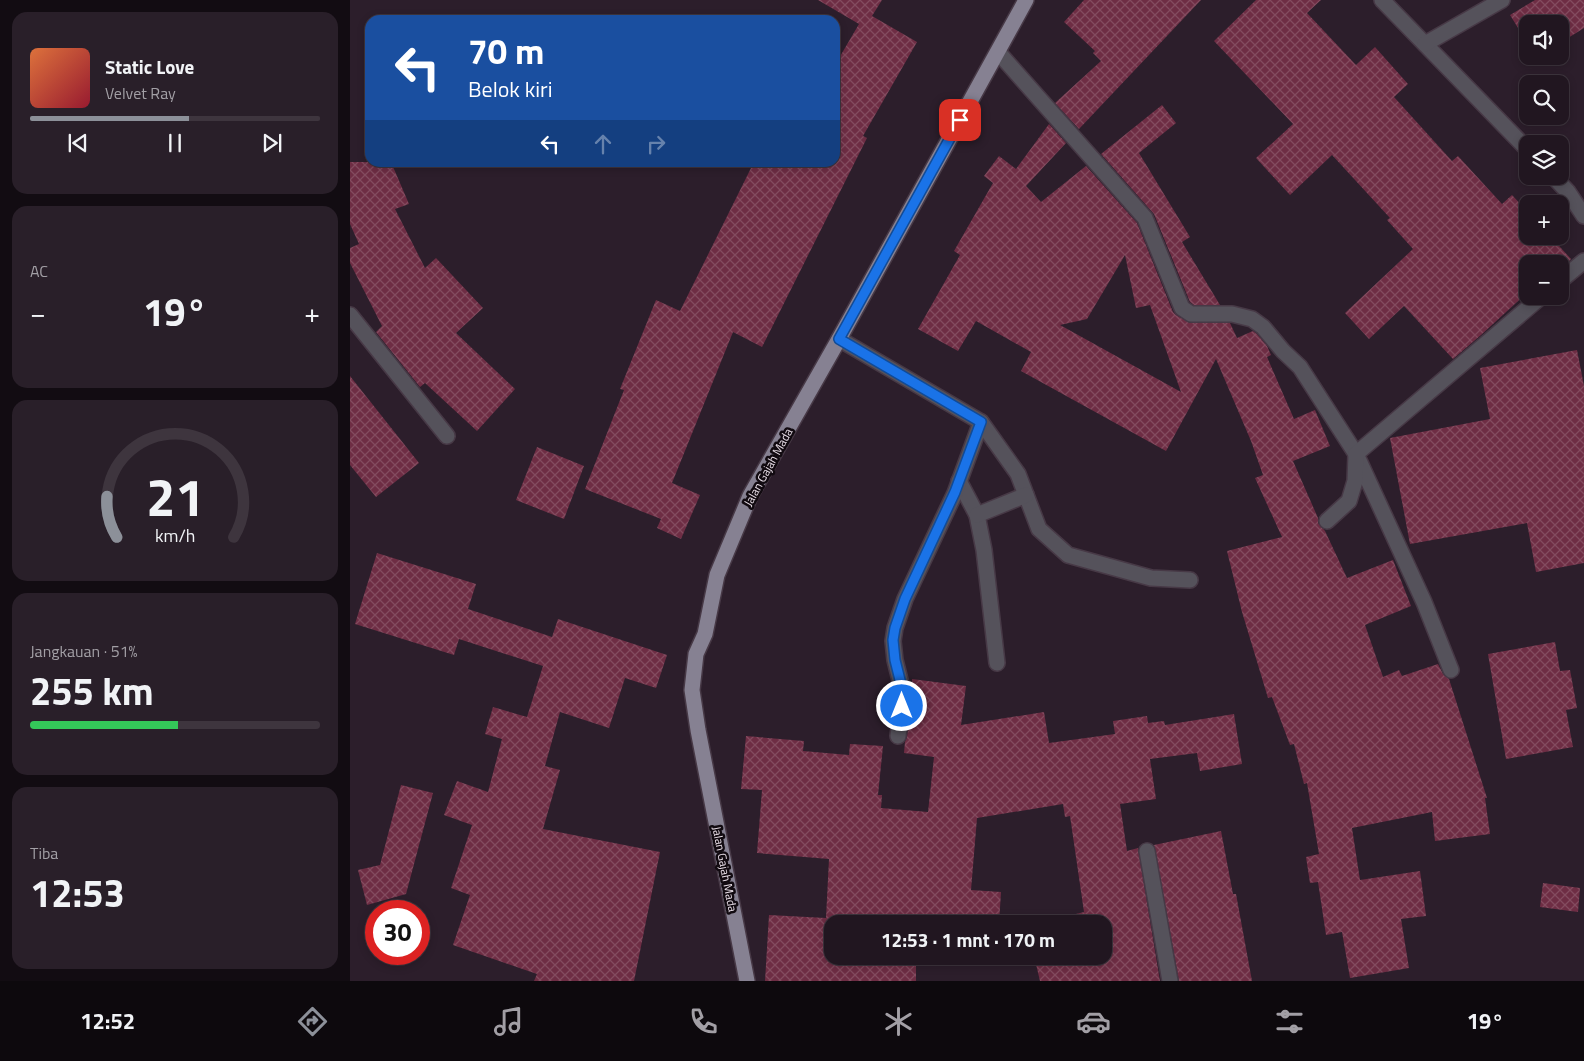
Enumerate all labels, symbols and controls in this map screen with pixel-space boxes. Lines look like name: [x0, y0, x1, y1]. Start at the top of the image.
map controls: [1519, 15, 1569, 305]
button: sound: [1519, 15, 1569, 65]
text: 70 m: [468, 24, 544, 78]
icon: left: [385, 35, 450, 100]
text: Static Love: [105, 52, 194, 81]
text: Belok kiri: [468, 72, 553, 106]
button: search: [1519, 75, 1569, 125]
text: Velvet Ray: [105, 81, 176, 105]
pin: [939, 99, 981, 141]
icon: arrive: [946, 106, 974, 134]
icon: previous: [64, 129, 92, 157]
icon: pause: [161, 129, 189, 157]
icon: next: [258, 129, 286, 157]
icon: left: [536, 130, 564, 158]
icon: ahead: [589, 130, 617, 158]
icon: right: [642, 130, 670, 158]
button: layers: [1519, 135, 1569, 185]
button: +: [1519, 195, 1569, 245]
button: −: [1519, 255, 1569, 305]
text: AC: [30, 259, 48, 283]
text: 19°: [143, 283, 207, 341]
text: −: [30, 291, 46, 334]
text: +: [304, 291, 320, 334]
street label: Jalan Gajah Mada: [739, 424, 797, 510]
text: 21: [146, 457, 204, 536]
text: km/h: [155, 522, 195, 549]
text: Jangkauan · 51%: [30, 639, 138, 663]
text: 255 km: [30, 662, 154, 720]
position arrow: [875, 679, 927, 731]
street label: Jalan Gajah Mada: [707, 825, 743, 913]
text: Tiba: [30, 841, 58, 865]
text: 12:53: [30, 864, 125, 922]
speed limit sign: 30: [365, 900, 430, 965]
text: 12:53 · 1 mnt · 170 m: [881, 925, 1055, 954]
text: 12:52: [80, 1004, 135, 1038]
icon: directions: [295, 1004, 330, 1039]
icon: music: [491, 1004, 526, 1039]
icon: phone: [686, 1004, 721, 1039]
icon: climate: [881, 1004, 916, 1039]
icon: car: [1076, 1004, 1111, 1039]
icon: filters: [1272, 1004, 1307, 1039]
text: 19°: [1467, 1004, 1504, 1038]

